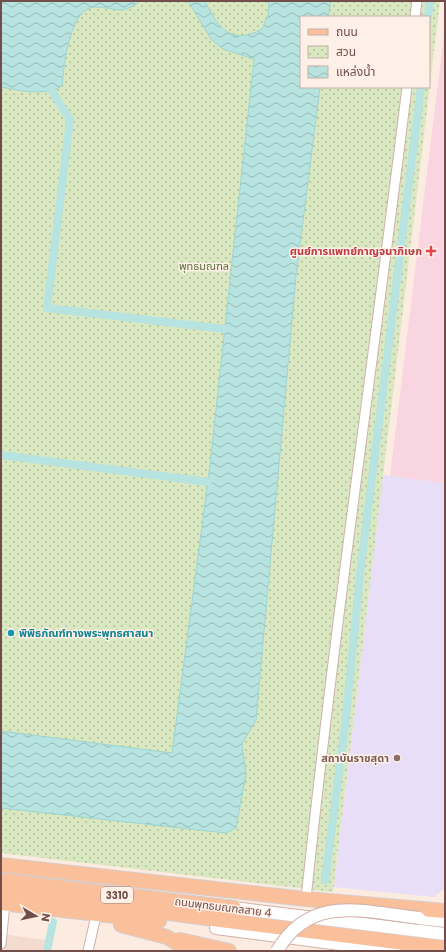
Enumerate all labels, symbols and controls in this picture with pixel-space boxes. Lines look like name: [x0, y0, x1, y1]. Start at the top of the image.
legend: [300, 16, 430, 88]
text: ถนน: [336, 23, 358, 40]
text: สวน: [336, 43, 356, 60]
text: แหล่งน้ำ: [336, 63, 375, 80]
place label: ศูนย์การแพทย์กาญจนาภิเษก: [290, 243, 422, 259]
marker: ศูนย์การแพทย์กาญจนาภิเษก: [425, 245, 437, 257]
park label: พุทธมณฑล: [179, 258, 229, 274]
place label: พิพิธภัณฑ์ทางพระพุทธศาสนา: [19, 625, 153, 641]
marker: พิพิธภัณฑ์ทางพระพุทธศาสนา: [6, 628, 16, 638]
place label: สถาบันราชสุดา: [321, 750, 389, 766]
marker: สถาบันราชสุดา: [392, 753, 402, 763]
road number: 3310: [101, 887, 133, 903]
street label: ถนนพุทธมณฑลสาย 4: [174, 893, 272, 921]
north arrow: [16, 896, 56, 936]
text: N: [37, 912, 54, 923]

